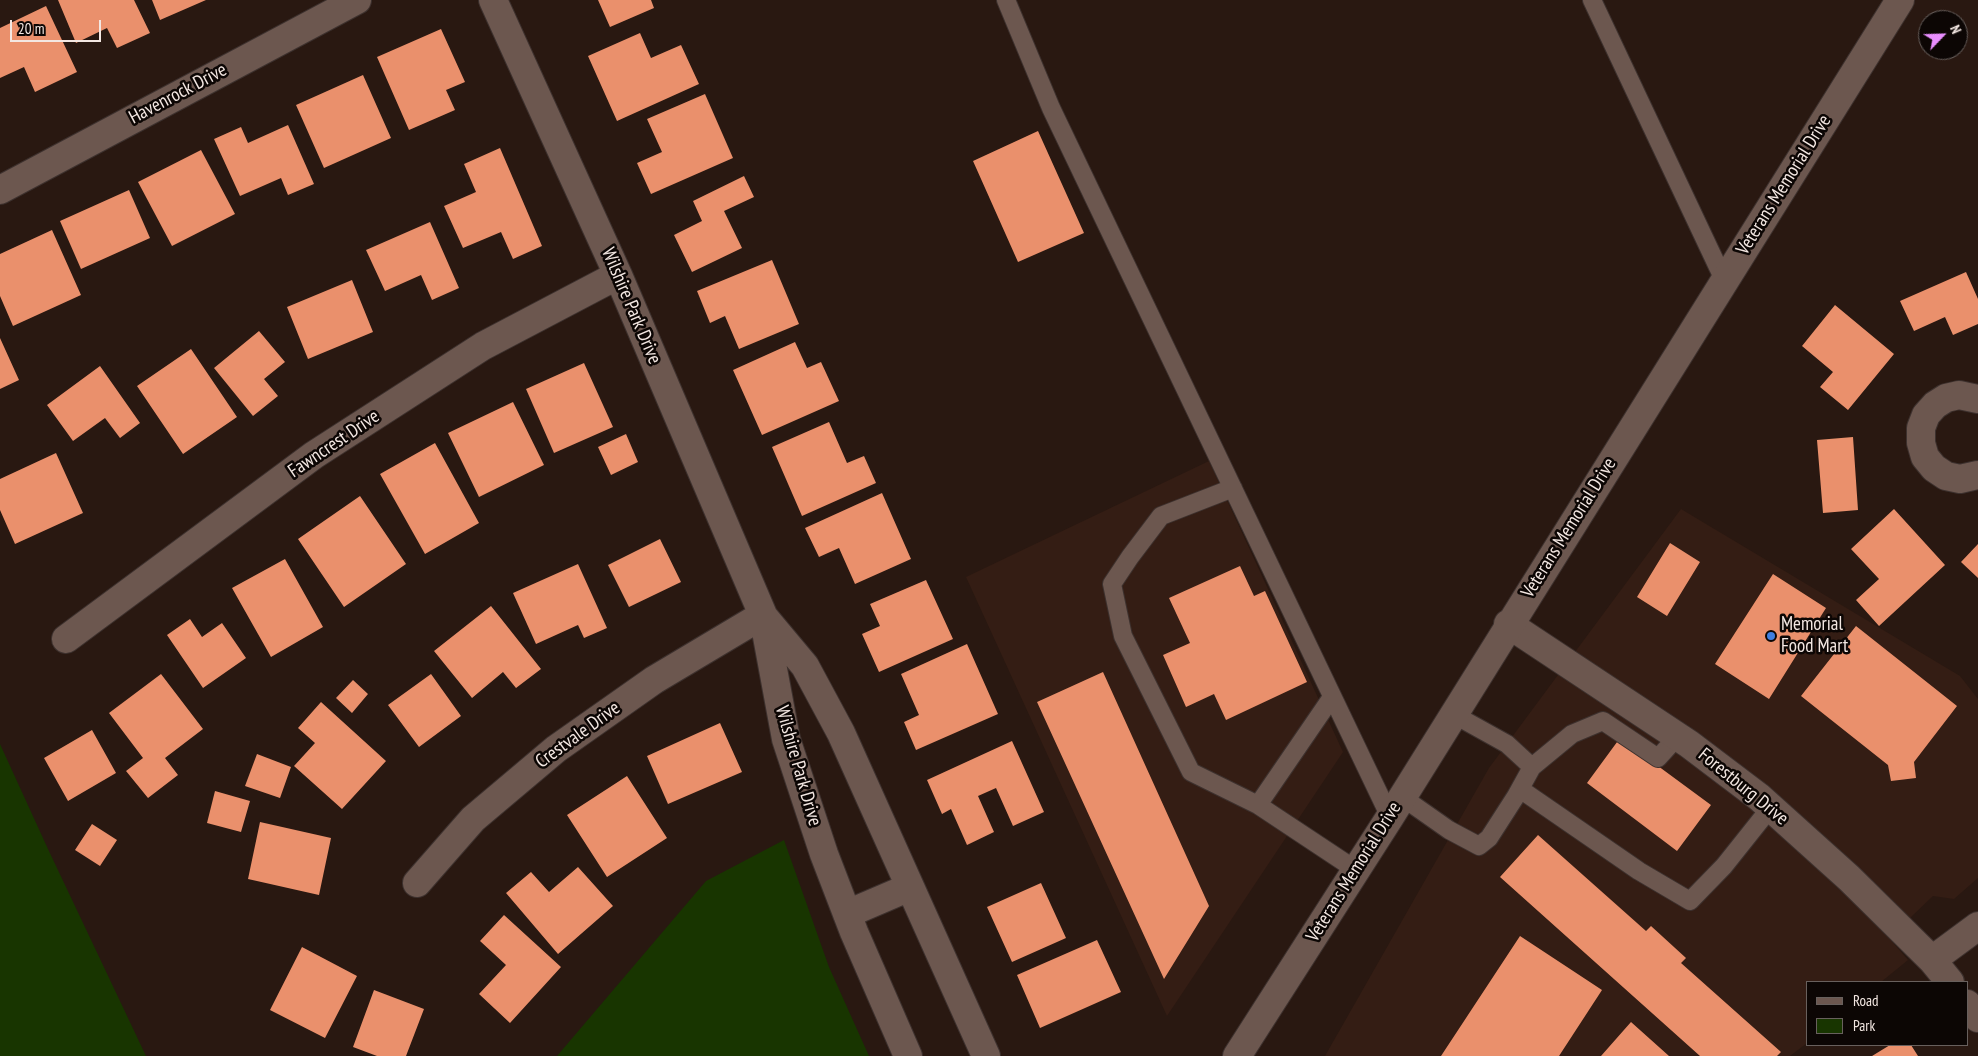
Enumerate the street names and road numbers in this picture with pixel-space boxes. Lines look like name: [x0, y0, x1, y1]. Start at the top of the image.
street label: Havenrock Drive: [125, 59, 231, 129]
street label: Veterans Memorial Drive: [1732, 111, 1836, 259]
street label: Wilshire Park Drive: [596, 244, 666, 368]
street label: Fawncrest Drive: [284, 405, 384, 483]
street label: Veterans Memorial Drive: [1517, 454, 1621, 602]
street label: Crestvale Drive: [531, 697, 625, 773]
street label: Wilshire Park Drive: [770, 703, 826, 829]
street label: Forestburg Drive: [1693, 744, 1793, 830]
street label: Veterans Memorial Drive: [1302, 798, 1406, 946]

